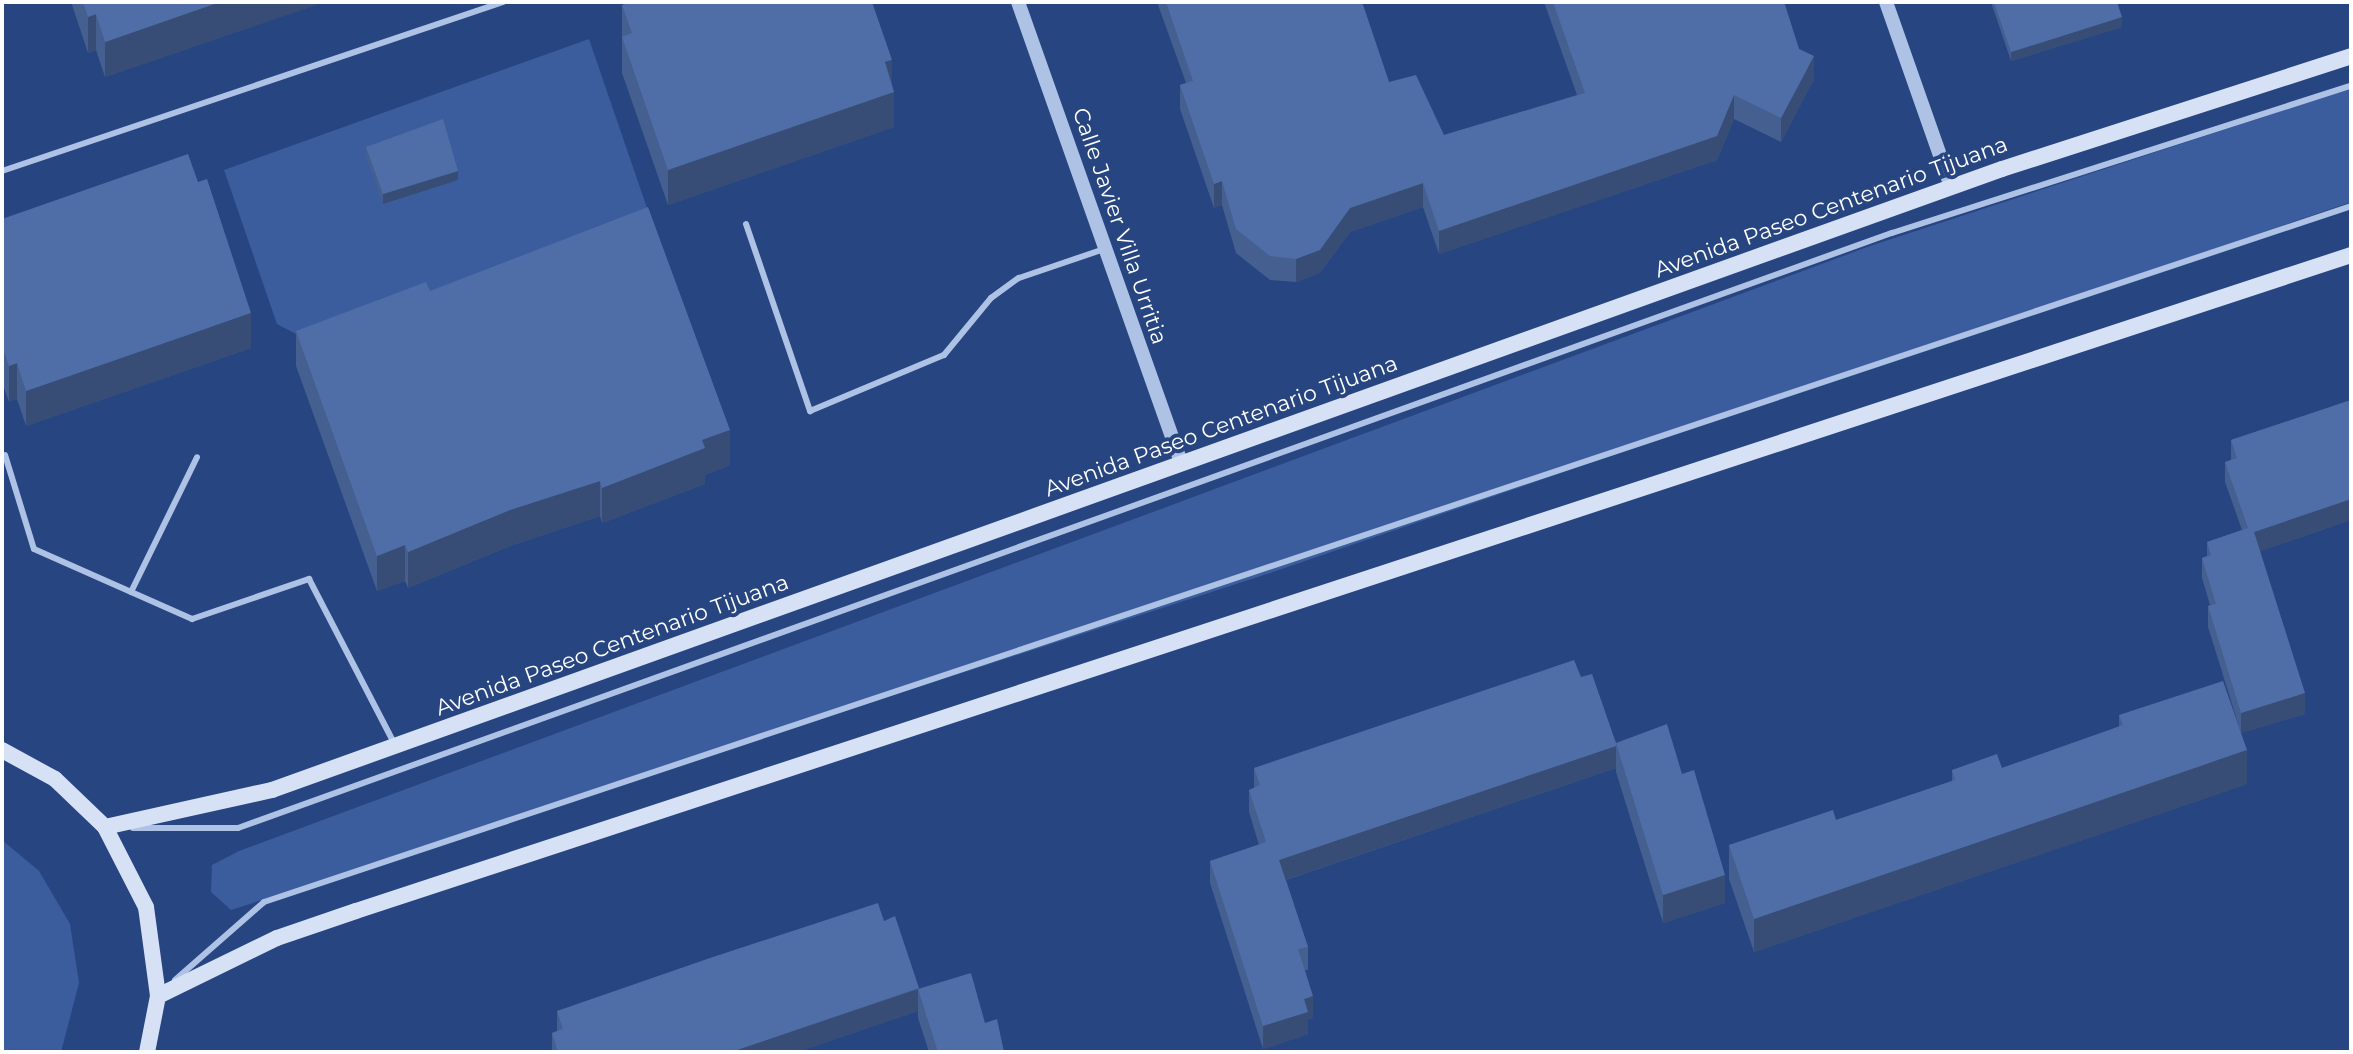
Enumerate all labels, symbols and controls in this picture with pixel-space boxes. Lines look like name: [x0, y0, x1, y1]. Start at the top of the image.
street label: Calle Javier Villa Urritia: [1067, 104, 1173, 348]
street label: Avenida Paseo Centenario Tijuana: [1651, 131, 2011, 283]
street label: Avenida Paseo Centenario Tijuana: [1041, 350, 1401, 502]
street label: Avenida Paseo Centenario Tijuana: [432, 569, 792, 721]

